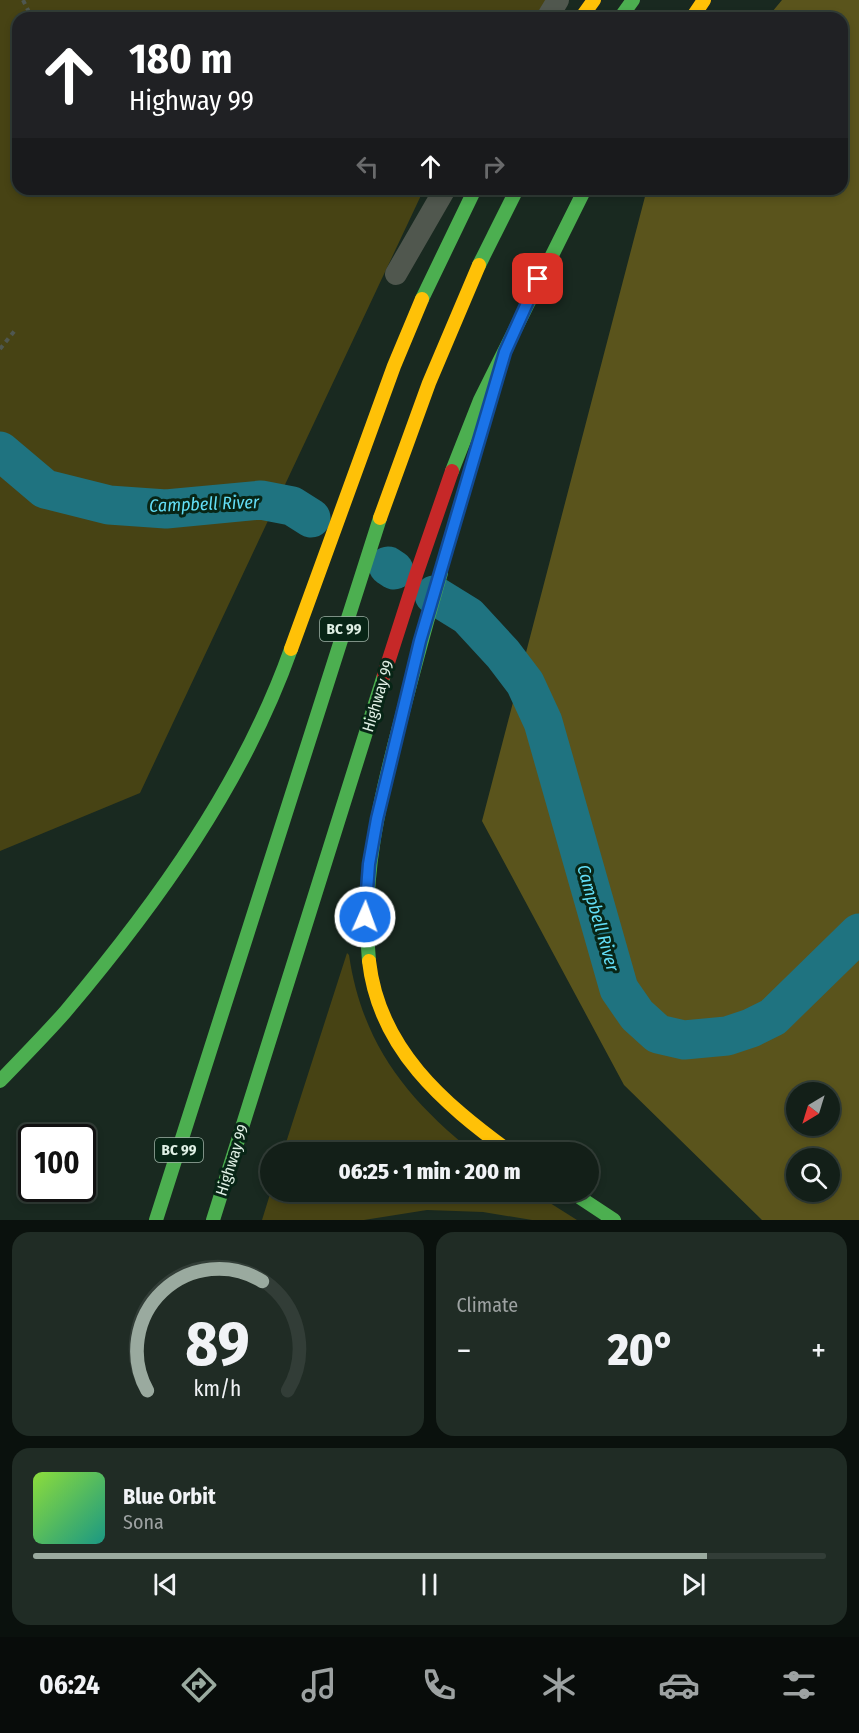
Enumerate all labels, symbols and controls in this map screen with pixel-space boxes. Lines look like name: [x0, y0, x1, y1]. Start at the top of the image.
text: 180 m: [129, 34, 233, 84]
icon: ahead: [30, 36, 108, 114]
text: Highway 99: [129, 85, 254, 117]
icon: left: [351, 150, 384, 183]
icon: ahead: [414, 150, 447, 183]
icon: right: [477, 150, 510, 183]
pin: [512, 253, 563, 304]
icon: arrive: [521, 262, 554, 295]
water label: Campbell River: [149, 491, 260, 517]
road number: BC 99: [320, 617, 368, 641]
street label: Highway 99: [358, 658, 398, 734]
water label: Campbell River: [572, 862, 624, 975]
position arrow: [333, 885, 397, 949]
north arrow: [786, 1082, 840, 1136]
map controls: [786, 1082, 840, 1202]
street label: Highway 99: [212, 1122, 253, 1198]
speed limit sign: 100: [18, 1124, 96, 1202]
road number: BC 99: [155, 1138, 203, 1162]
button: search: [786, 1148, 840, 1202]
text: 06:25 · 1 min · 200 m: [339, 1158, 520, 1185]
text: Climate: [457, 1293, 518, 1317]
text: 89: [185, 1307, 250, 1382]
text: 20°: [608, 1323, 675, 1377]
text: −: [457, 1331, 471, 1371]
text: +: [811, 1331, 826, 1371]
text: km/h: [194, 1376, 242, 1402]
text: Blue Orbit: [123, 1483, 216, 1510]
text: Sona: [123, 1510, 164, 1534]
icon: previous: [149, 1568, 182, 1601]
icon: pause: [413, 1568, 446, 1601]
icon: next: [677, 1568, 710, 1601]
icon: directions: [178, 1664, 220, 1706]
icon: music: [298, 1664, 340, 1706]
icon: phone: [418, 1664, 460, 1706]
icon: climate: [538, 1664, 580, 1706]
icon: car: [658, 1664, 700, 1706]
icon: filters: [778, 1664, 820, 1706]
text: 06:24: [39, 1669, 100, 1701]

